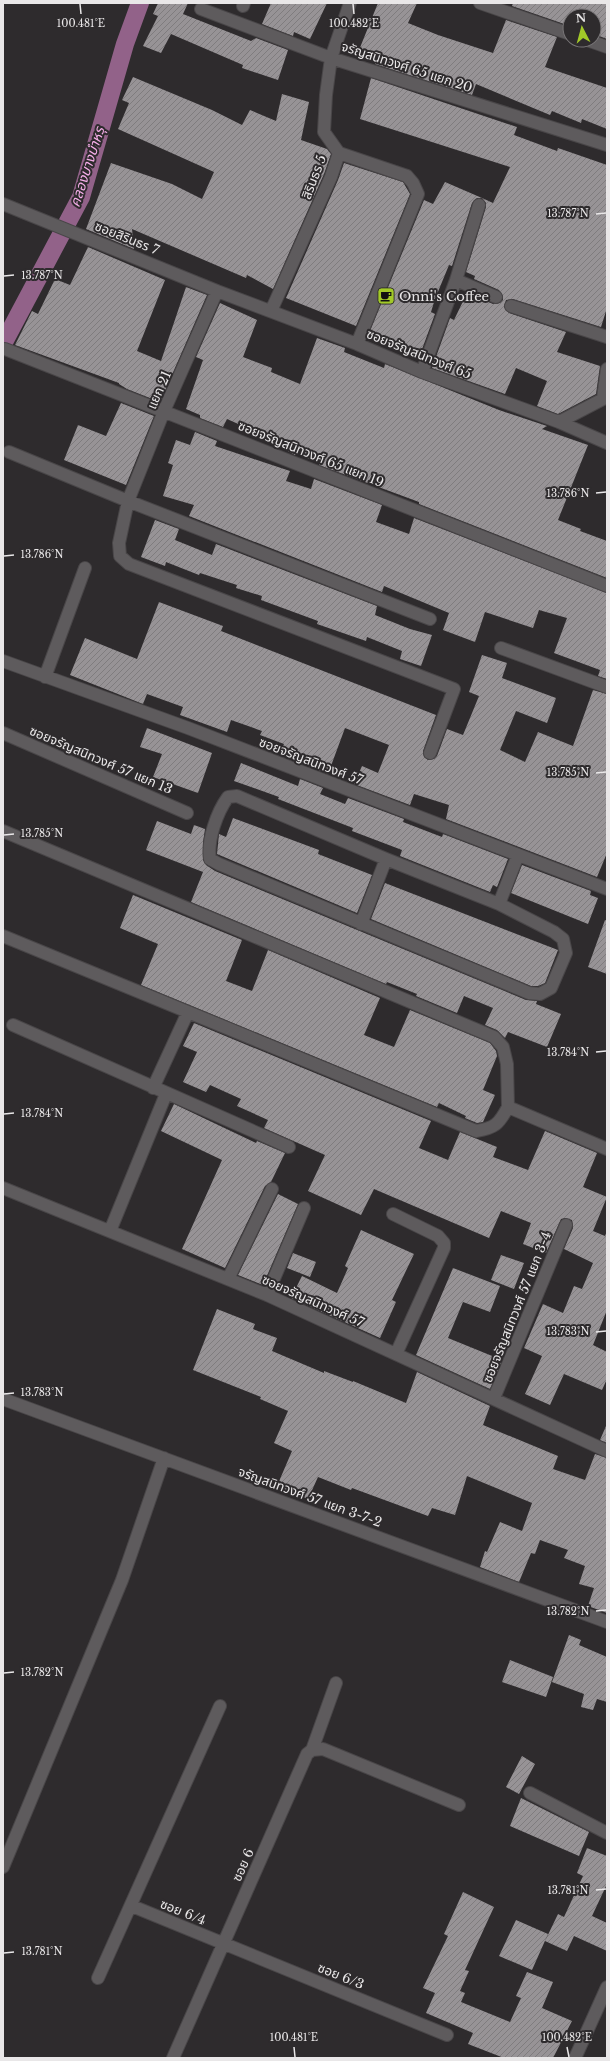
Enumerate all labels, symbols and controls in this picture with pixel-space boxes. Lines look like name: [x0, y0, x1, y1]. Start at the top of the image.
north arrow: [562, 8, 602, 48]
text: N: [575, 10, 587, 26]
text: 100.481°E: [57, 17, 105, 30]
text: 100.482°E: [329, 17, 379, 30]
street label: จรัญสนิทวงศ์ 65 แยก 20: [339, 38, 475, 96]
water label: คลองบางบำหรุ: [66, 124, 109, 209]
street label: สิรินธร 5: [298, 152, 330, 202]
text: 13.787°N: [547, 207, 589, 220]
street label: ซอยสิรินธร 7: [92, 217, 162, 259]
text: 13.787°N: [21, 269, 63, 282]
cafe icon: Onni's Coffee: [376, 286, 396, 306]
place label: Onni's Coffee: [399, 288, 489, 305]
street label: ซอยจรัญสนิทวงศ์ 65: [364, 325, 474, 383]
street label: แยก 21: [143, 368, 175, 412]
street label: ซอยจรัญสนิทวงศ์ 65 แยก 19: [236, 417, 386, 491]
text: 13.786°N: [546, 487, 590, 500]
text: 13.786°N: [20, 548, 64, 561]
street label: ซอยจรัญสนิทวงศ์ 57 แยก 13: [27, 722, 175, 798]
street label: ซอยจรัญสนิทวงศ์ 57: [257, 733, 366, 789]
text: 13.785°N: [547, 766, 589, 779]
text: 13.785°N: [21, 827, 63, 840]
text: 13.784°N: [547, 1046, 589, 1059]
text: 13.784°N: [21, 1107, 63, 1120]
street label: ซอยจรัญสนิทวงศ์ 57 แยก 3-4: [479, 1229, 555, 1385]
street label: ซอยจรัญสนิทวงศ์ 57: [259, 1271, 367, 1331]
text: 13.783°N: [547, 1325, 589, 1338]
text: 13.783°N: [21, 1386, 63, 1399]
street label: จรัญสนิทวงศ์ 57 แยก 3-7-2: [236, 1463, 384, 1531]
text: 13.782°N: [547, 1605, 589, 1618]
text: 13.782°N: [21, 1666, 63, 1679]
street label: ซอย 6: [228, 1846, 258, 1884]
text: 13.781°N: [547, 1884, 589, 1897]
street label: ซอย 6/4: [158, 1895, 208, 1929]
text: 13.781°N: [21, 1945, 63, 1958]
street label: ซอย 6/3: [315, 1959, 367, 1993]
text: 100.481°E: [270, 2031, 318, 2044]
text: 100.482°E: [542, 2031, 592, 2044]

